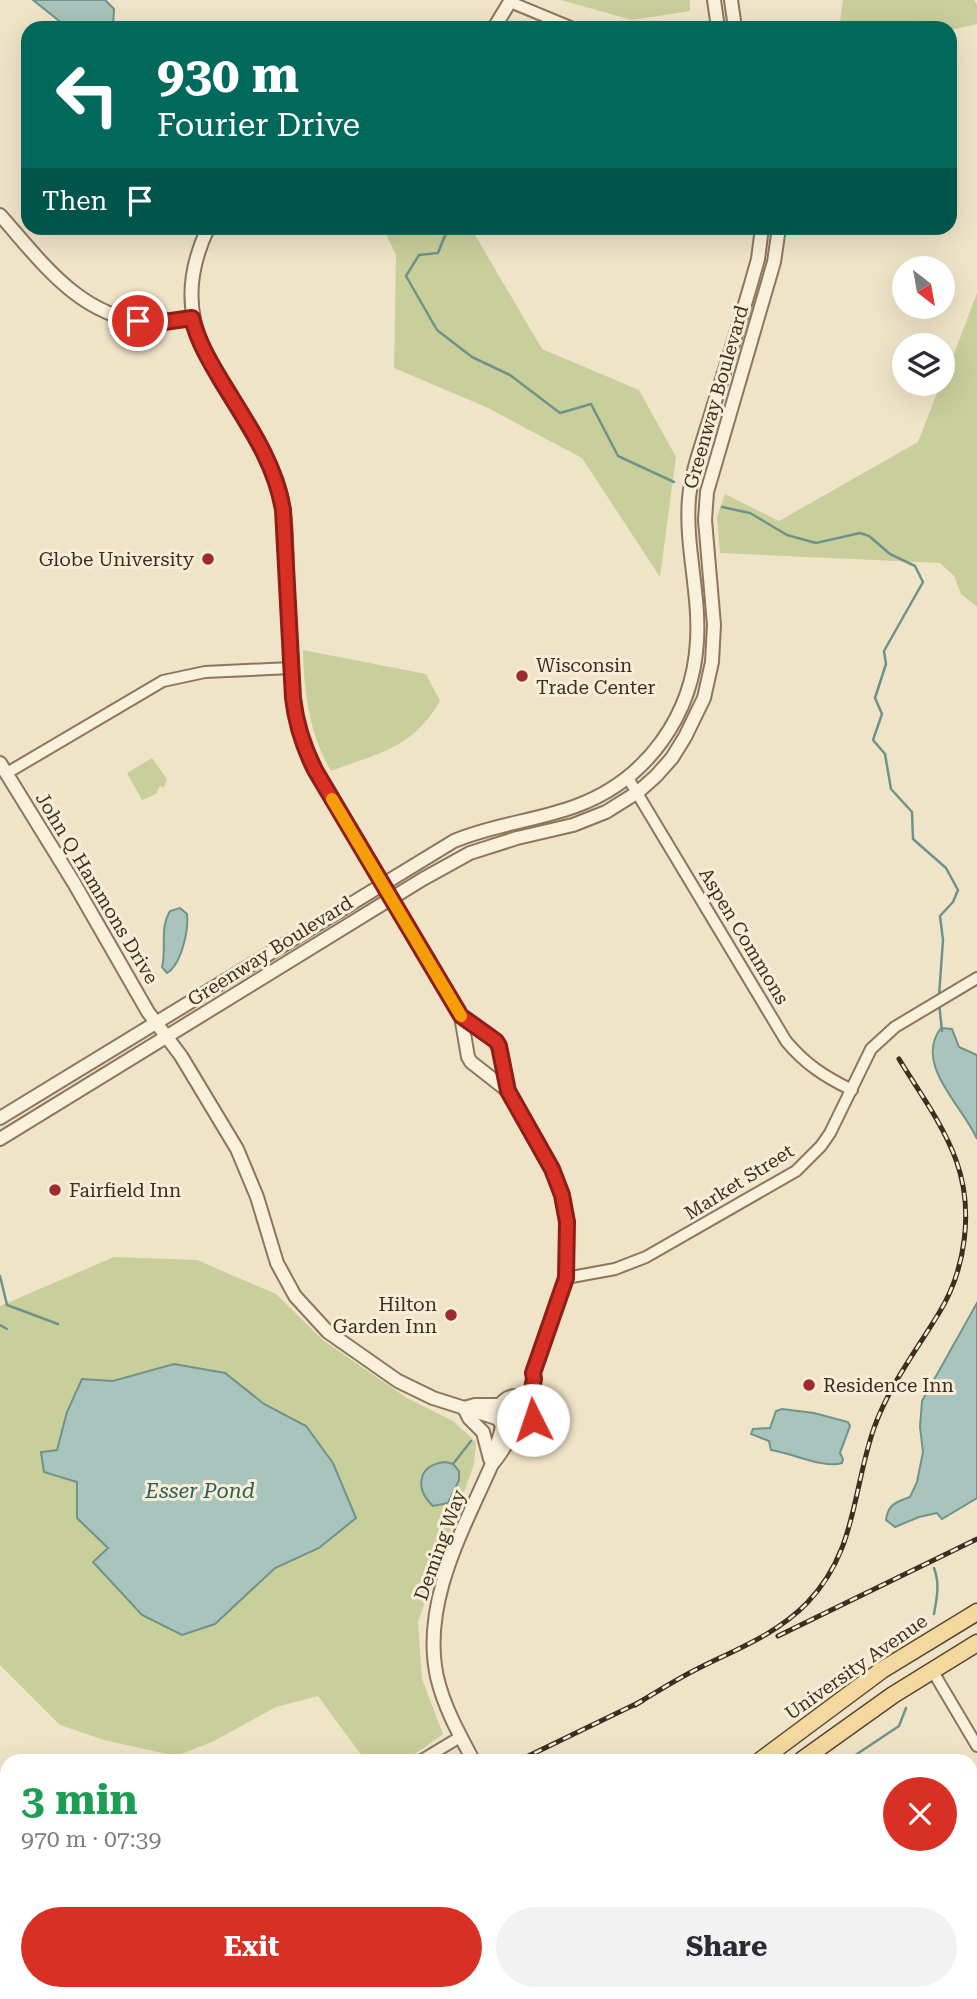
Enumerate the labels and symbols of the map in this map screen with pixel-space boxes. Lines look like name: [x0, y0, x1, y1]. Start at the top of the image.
north arrow: [892, 256, 956, 318]
pin: [108, 291, 168, 351]
street label: Greenway Boulevard: [679, 303, 753, 491]
place label: Globe University: [39, 548, 195, 571]
marker: Globe University: [200, 551, 216, 567]
place label: Wisconsin Trade Center: [536, 654, 655, 699]
marker: Wisconsin Trade Center: [514, 668, 530, 684]
street label: John Q Hammons Drive: [31, 788, 163, 988]
street label: Aspen Commons: [694, 864, 794, 1008]
street label: Greenway Boulevard: [183, 891, 357, 1011]
street label: Market Street: [680, 1139, 798, 1225]
place label: Fairfield Inn: [69, 1179, 181, 1202]
marker: Fairfield Inn: [47, 1182, 63, 1198]
place label: Hilton Garden Inn: [333, 1293, 437, 1338]
marker: Hilton Garden Inn: [443, 1307, 459, 1323]
place label: Residence Inn: [823, 1374, 954, 1397]
marker: Residence Inn: [801, 1377, 817, 1393]
position arrow: [496, 1383, 570, 1457]
water label: Esser Pond: [144, 1479, 255, 1503]
street label: Deming Way: [409, 1486, 471, 1603]
street label: University Avenue: [780, 1609, 932, 1725]

